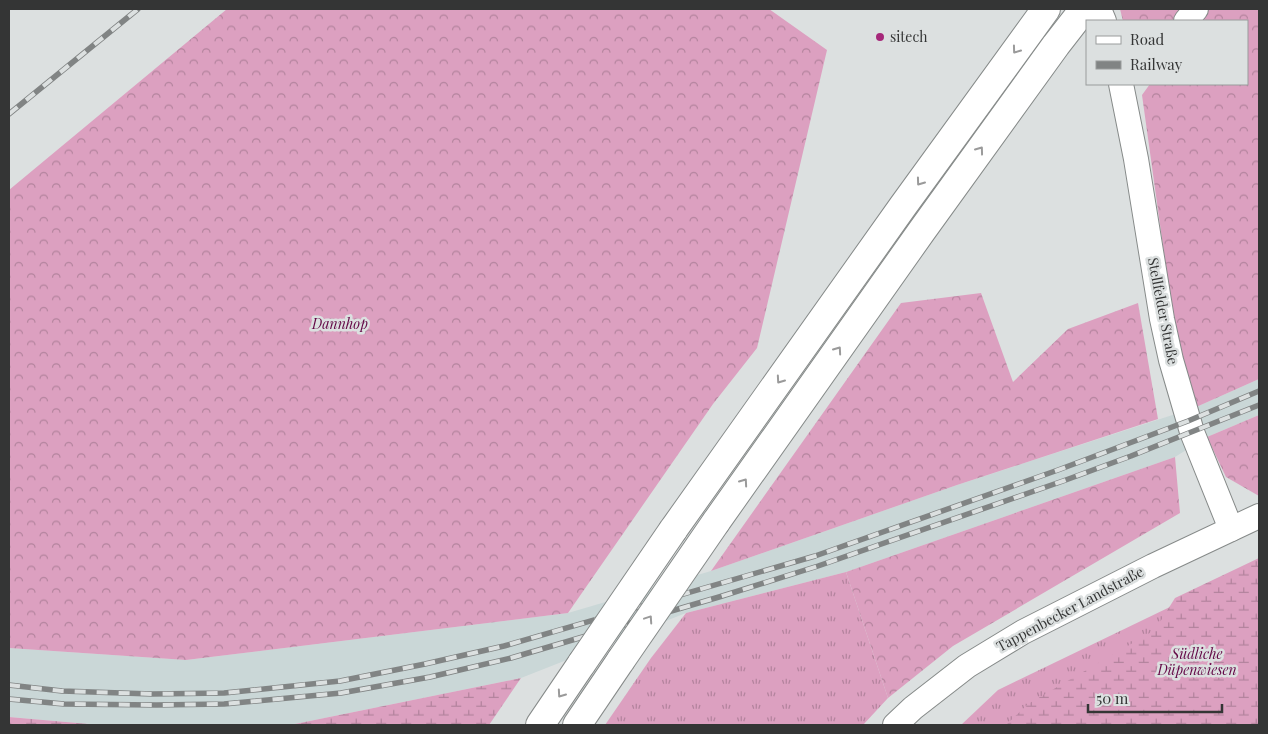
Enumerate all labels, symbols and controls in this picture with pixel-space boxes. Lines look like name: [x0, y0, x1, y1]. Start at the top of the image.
legend: [1086, 20, 1248, 85]
place label: sitech: [890, 27, 928, 46]
text: Road: [1130, 29, 1164, 49]
marker: sitech: [874, 31, 886, 43]
one-way arrow: [1013, 44, 1022, 54]
text: Railway: [1130, 54, 1183, 74]
one-way arrow: [974, 146, 983, 156]
one-way arrow: [918, 176, 926, 185]
street label: Stellfelder Straße: [1144, 256, 1183, 366]
park label: Dannhop: [311, 314, 368, 333]
one-way arrow: [832, 346, 841, 355]
one-way arrow: [777, 374, 786, 383]
one-way arrow: [738, 478, 747, 488]
street label: Tappenbecker Landstraße: [993, 562, 1147, 655]
one-way arrow: [643, 616, 652, 625]
park label: Südliche Düpenwiesen: [1156, 644, 1237, 679]
scale bar: [1088, 682, 1222, 714]
one-way arrow: [558, 688, 567, 698]
text: 50 m: [1096, 688, 1129, 708]

